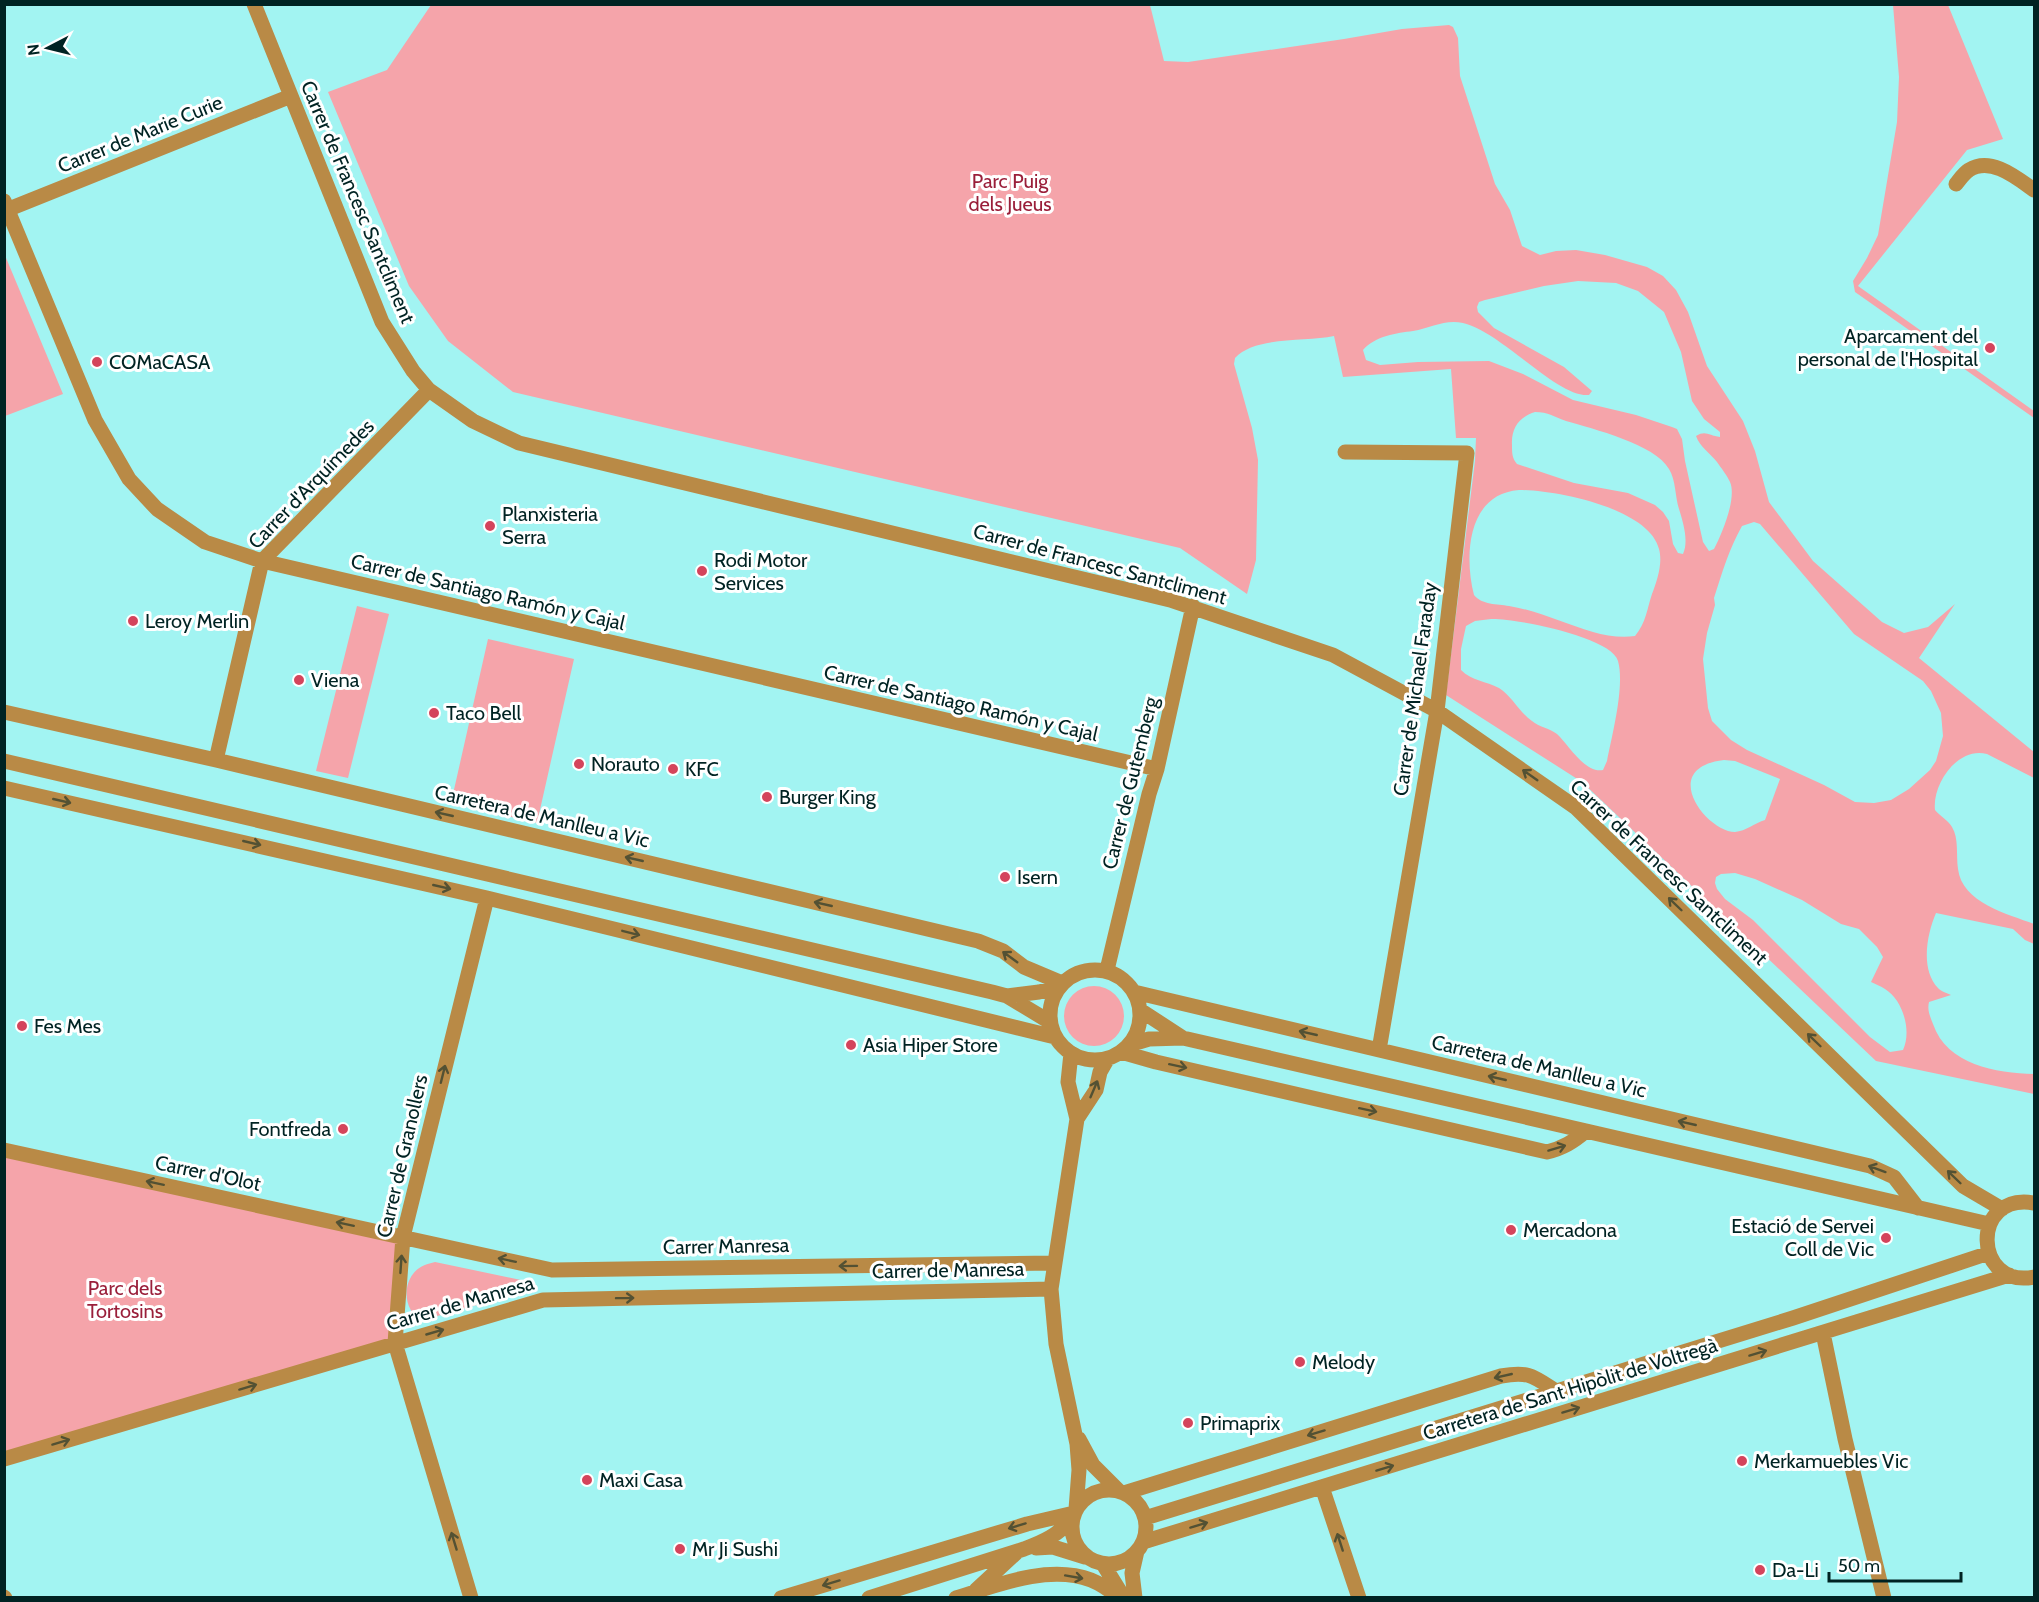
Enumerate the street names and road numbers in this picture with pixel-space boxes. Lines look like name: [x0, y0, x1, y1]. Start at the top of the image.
street label: Carrer de Francesc Santcliment: [296, 77, 420, 327]
street label: Carrer de Marie Curie: [54, 90, 226, 178]
street label: Carrer d'Arquímedes: [243, 414, 379, 554]
street label: Carrer de Francesc Santcliment: [971, 519, 1230, 609]
street label: Carrer de Santiago Ramón y Cajal: [349, 549, 628, 635]
street label: Carrer de Michael Faraday: [1388, 581, 1442, 797]
street label: Carrer de Santiago Ramón y Cajal: [822, 660, 1101, 746]
street label: Carrer de Gutemberg: [1097, 693, 1163, 872]
street label: Carrer de Francesc Santcliment: [1565, 774, 1773, 970]
street label: Carretera de Manlleu a Vic: [432, 780, 652, 852]
street label: Carretera de Manlleu a Vic: [1429, 1030, 1649, 1102]
street label: Carrer de Granollers: [372, 1072, 432, 1240]
street label: Carrer d'Olot: [153, 1150, 263, 1196]
street label: Carrer Manresa: [663, 1233, 790, 1259]
street label: Carrer de Manresa: [872, 1257, 1025, 1283]
street label: Carrer de Manresa: [384, 1270, 537, 1336]
street label: Carretera de Sant Hipòlit de Voltregà: [1420, 1333, 1721, 1445]

